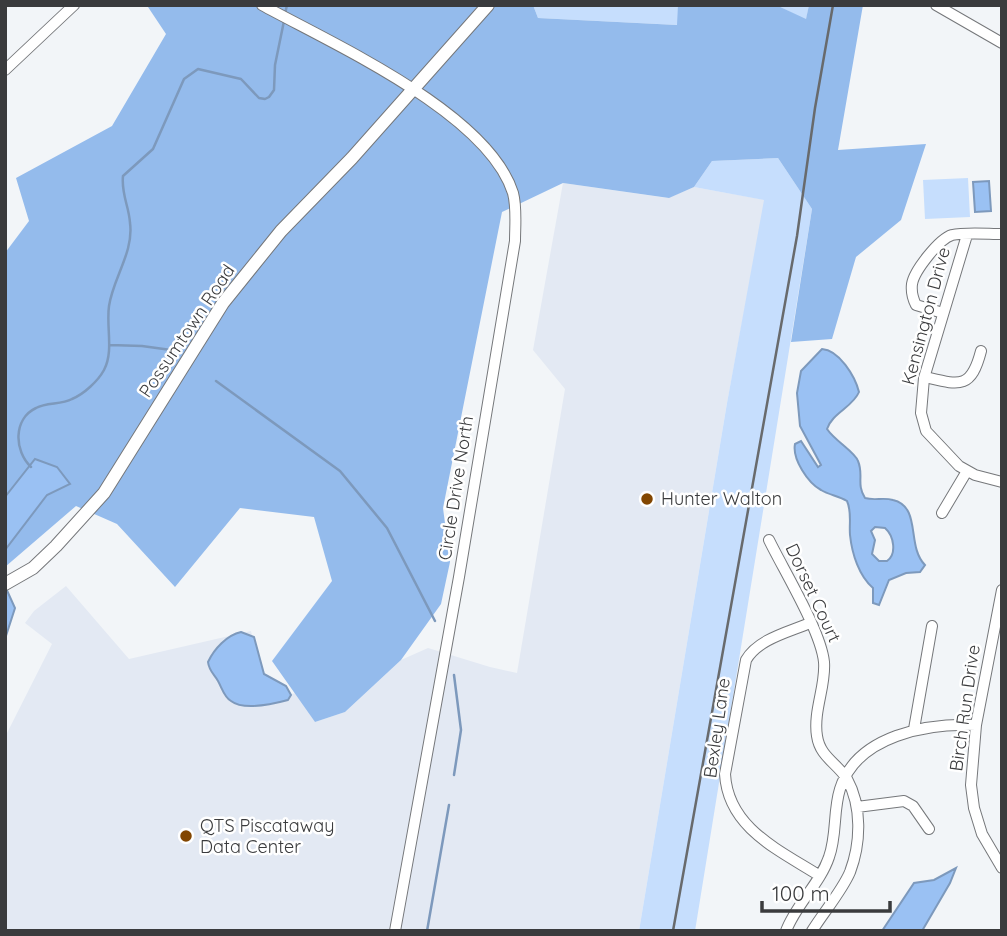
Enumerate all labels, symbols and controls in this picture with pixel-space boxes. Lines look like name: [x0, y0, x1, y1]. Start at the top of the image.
street label: Kensington Drive: [896, 244, 955, 387]
street label: Possumtown Road: [134, 260, 240, 402]
street label: Circle Drive North: [433, 414, 478, 562]
place label: Hunter Walton: [661, 487, 782, 510]
marker: Hunter Walton: [639, 491, 655, 507]
street label: Dorset Court: [781, 540, 846, 646]
street label: Birch Run Drive: [944, 643, 985, 773]
street label: Bexley Lane: [698, 676, 735, 779]
place label: QTS Piscataway Data Center: [200, 814, 334, 858]
marker: QTS Piscataway Data Center: [178, 828, 194, 844]
scale bar: [762, 870, 890, 914]
text: 100 m: [772, 880, 830, 906]

